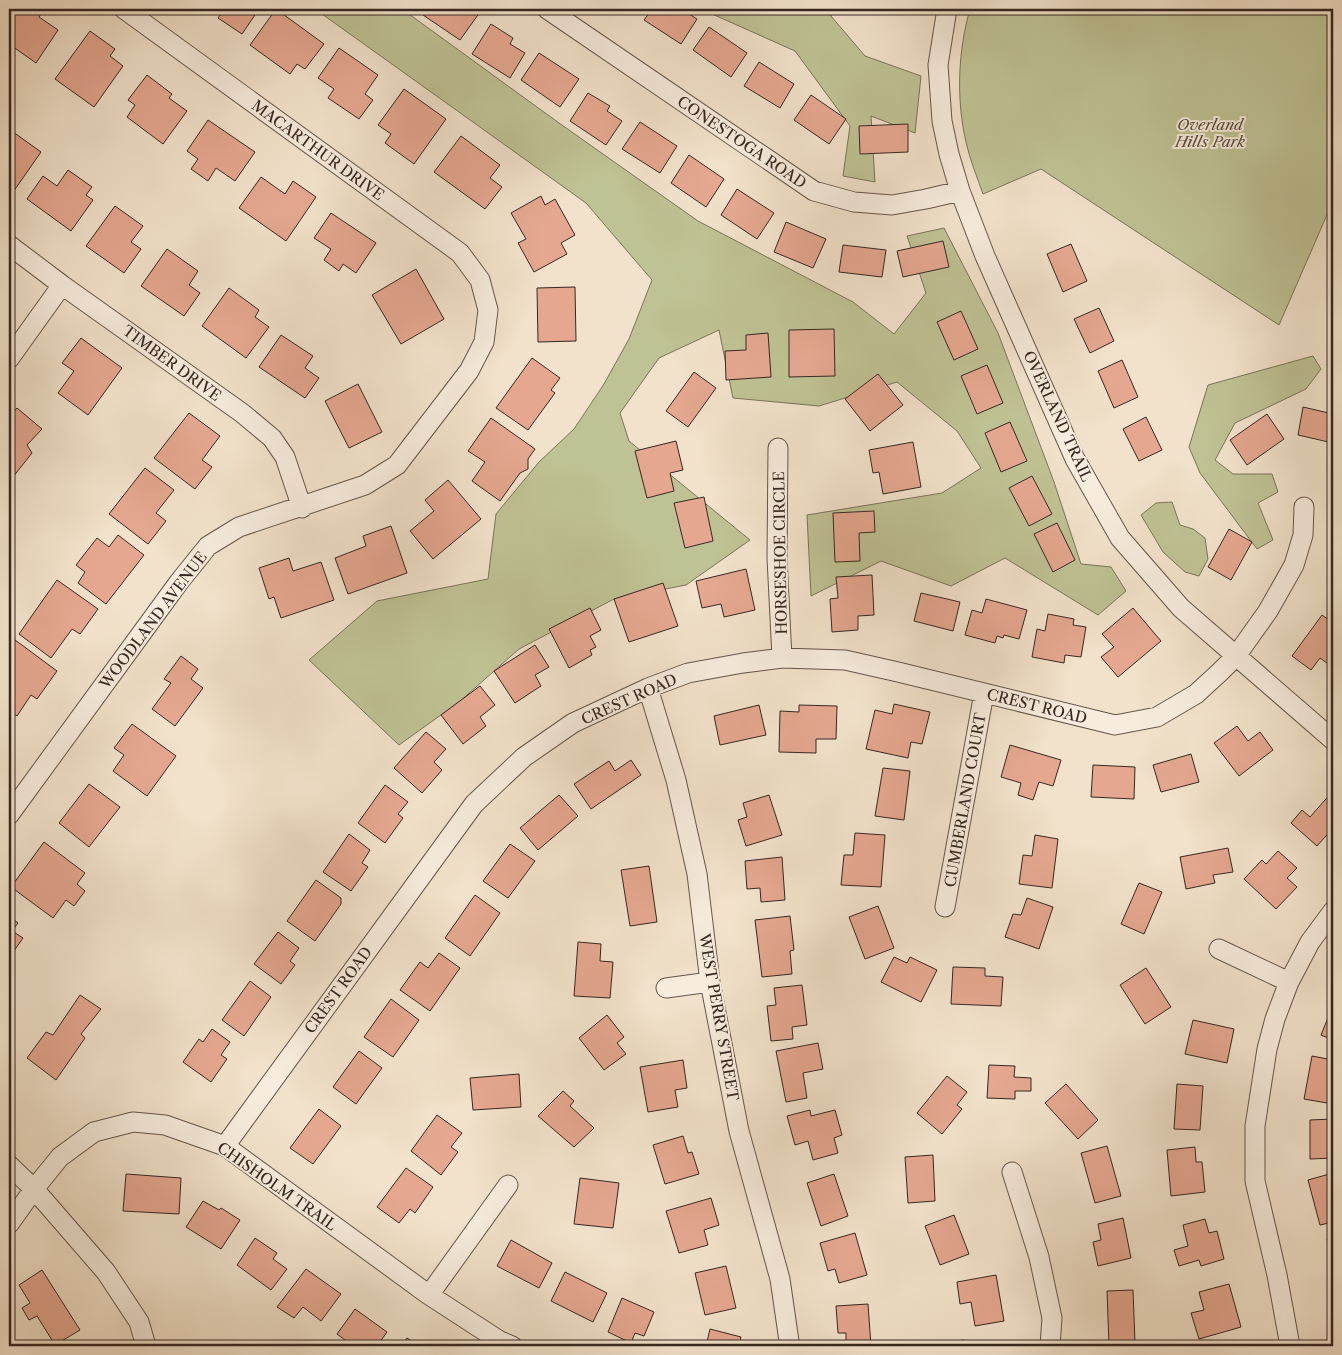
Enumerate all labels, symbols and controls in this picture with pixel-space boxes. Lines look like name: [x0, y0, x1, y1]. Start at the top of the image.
street label: CONESTOGA ROAD: [674, 92, 810, 192]
street label: MACARTHUR DRIVE: [248, 96, 388, 204]
park label: Overland Hills Park: [1174, 115, 1245, 151]
street label: TIMBER DRIVE: [119, 321, 225, 405]
street label: OVERLAND TRAIL: [1019, 348, 1097, 485]
street label: HORSESHOE CIRCLE: [769, 471, 791, 635]
street label: WOODLAND AVENUE: [95, 548, 211, 693]
street label: CREST ROAD: [578, 669, 680, 729]
street label: CREST ROAD: [985, 684, 1089, 728]
street label: CUMBERLAND COURT: [940, 710, 990, 889]
street label: WEST PERRY STREET: [695, 931, 743, 1103]
street label: CREST ROAD: [300, 943, 376, 1037]
street label: CHISHOLM TRAIL: [214, 1138, 341, 1234]

